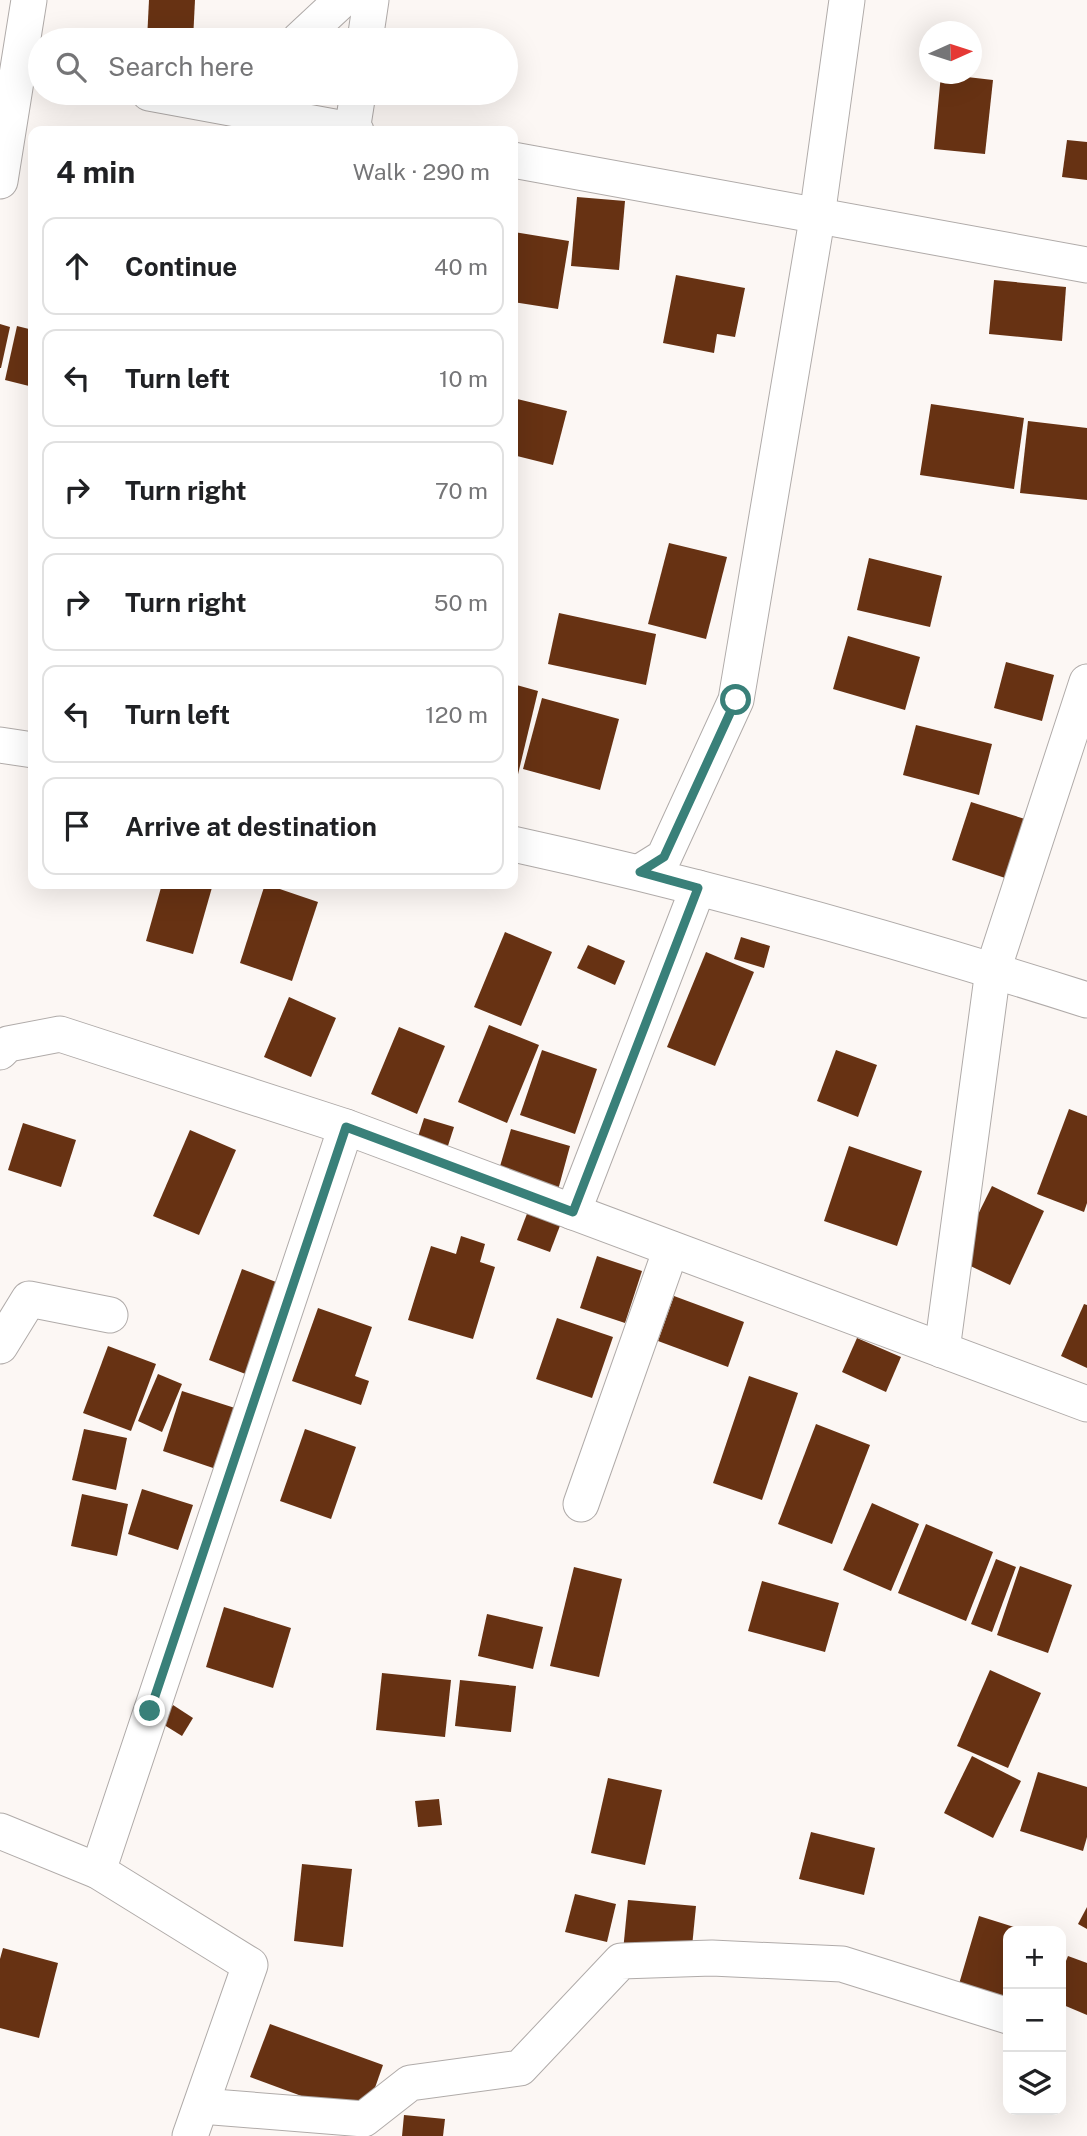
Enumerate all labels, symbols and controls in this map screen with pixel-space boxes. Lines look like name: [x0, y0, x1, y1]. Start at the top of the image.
north arrow: [919, 21, 982, 84]
search box: [28, 28, 518, 105]
icon: search: [52, 48, 90, 86]
text: Search here: [108, 51, 254, 82]
text: 4 min: [56, 154, 135, 190]
text: Walk · 290 m: [353, 158, 490, 185]
icon: ahead: [58, 247, 96, 285]
text: Continue: [125, 251, 237, 282]
text: 40 m: [434, 253, 488, 280]
icon: left: [58, 359, 96, 397]
text: Turn left: [125, 363, 230, 394]
text: 10 m: [439, 365, 488, 392]
icon: right: [58, 471, 96, 509]
text: Turn right: [125, 475, 247, 506]
text: 70 m: [435, 477, 488, 504]
icon: right: [58, 583, 96, 621]
text: Turn right: [125, 587, 247, 618]
text: 50 m: [434, 589, 488, 616]
route start: [720, 684, 751, 715]
icon: left: [58, 695, 96, 733]
text: Turn left: [125, 699, 230, 730]
text: 120 m: [425, 701, 488, 728]
icon: arrive: [58, 807, 96, 845]
text: Arrive at destination: [125, 811, 377, 842]
route end: [134, 1695, 165, 1726]
map controls: [1003, 1926, 1066, 2115]
button: +: [1003, 1926, 1066, 1989]
button: −: [1003, 1989, 1066, 2052]
button: layers: [1003, 2052, 1066, 2115]

